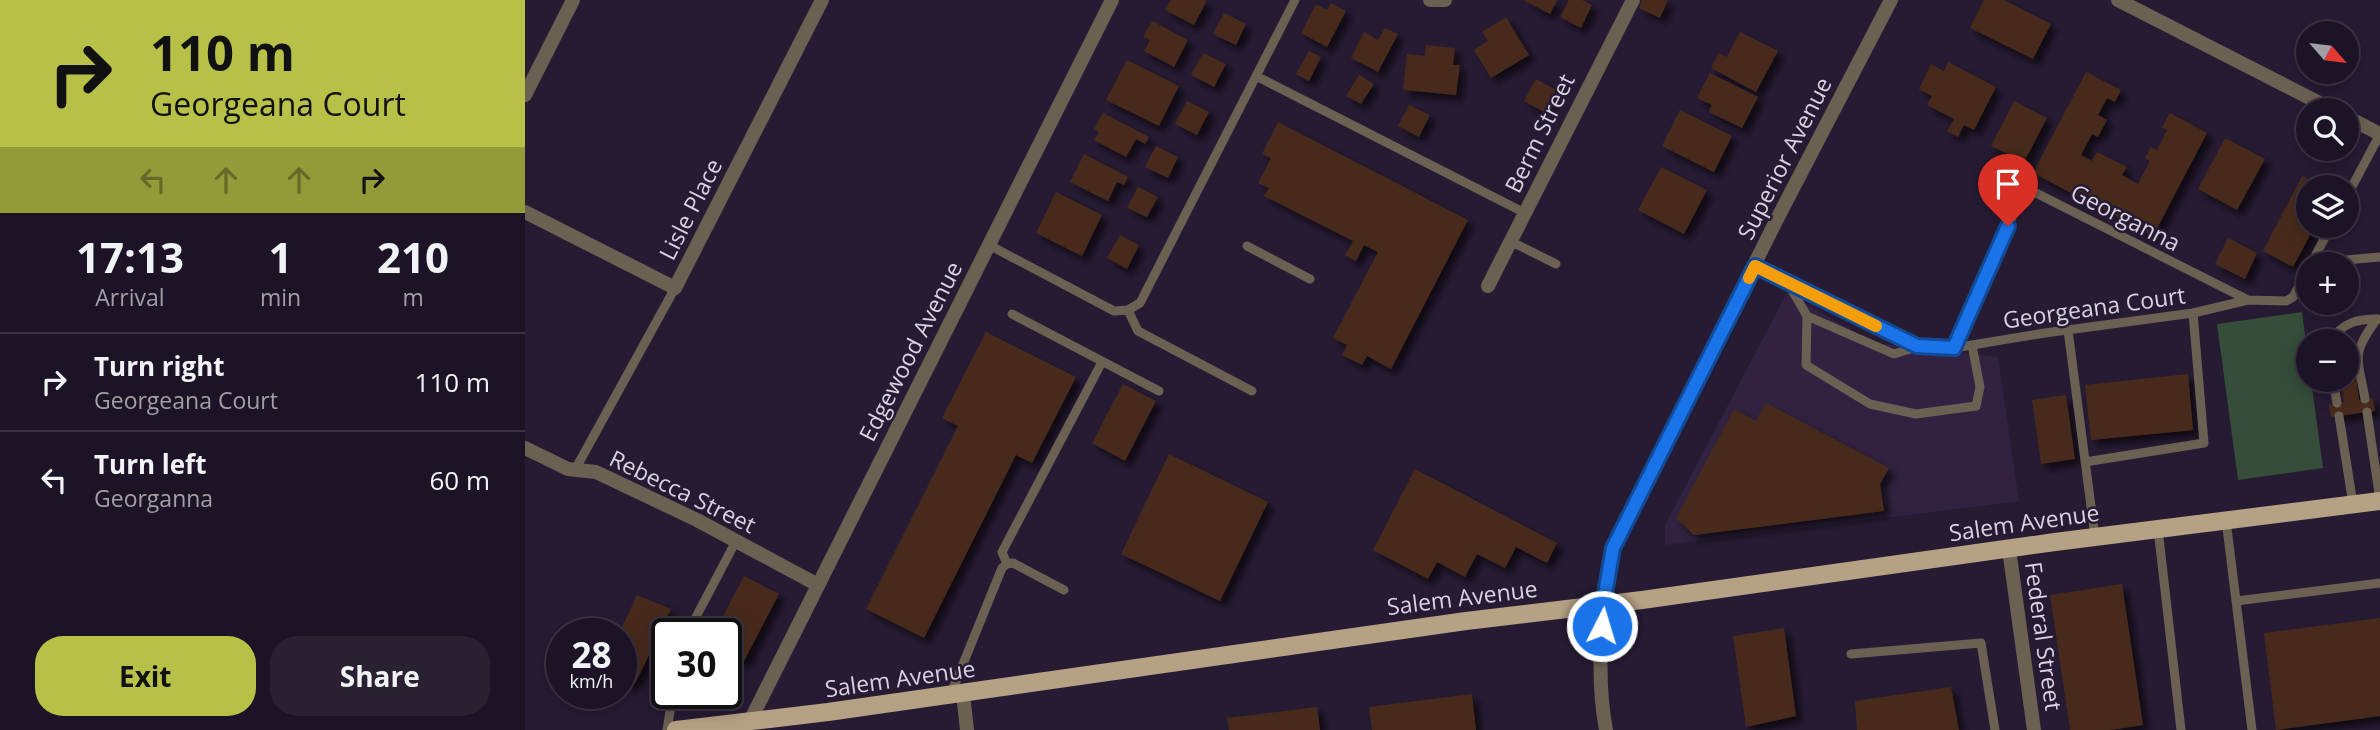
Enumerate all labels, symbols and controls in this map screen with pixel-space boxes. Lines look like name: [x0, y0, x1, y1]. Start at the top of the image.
text: 110 m: [150, 19, 295, 85]
north arrow: [2296, 21, 2359, 84]
map controls: [2296, 21, 2359, 392]
icon: right: [35, 28, 126, 119]
street label: Berm Street: [1496, 68, 1582, 198]
street label: Superior Avenue: [1729, 71, 1839, 245]
text: Georgeana Court: [150, 82, 406, 125]
button: search: [2296, 98, 2359, 161]
street label: Lisle Place: [651, 153, 729, 265]
pin: [1978, 154, 2038, 226]
icon: left: [134, 161, 172, 199]
icon: ahead: [207, 161, 245, 199]
icon: ahead: [280, 161, 318, 199]
icon: right: [353, 161, 391, 199]
icon: arrive: [1989, 165, 2027, 203]
button: layers: [2296, 175, 2359, 238]
street label: Georganna: [2066, 176, 2186, 258]
text: 17:13: [76, 228, 184, 285]
text: 1: [268, 228, 293, 285]
text: 210: [377, 228, 449, 285]
button: +: [2296, 252, 2359, 315]
street label: Edgewood Avenue: [851, 256, 969, 446]
street label: Georgeana Court: [2001, 278, 2187, 336]
text: Arrival: [95, 281, 165, 313]
text: min: [260, 281, 301, 313]
text: m: [402, 281, 424, 313]
button: −: [2296, 329, 2359, 392]
text: Turn right: [94, 348, 225, 384]
icon: right: [35, 363, 73, 401]
text: 110 m: [415, 364, 490, 400]
text: Georgeana Court: [94, 384, 278, 416]
street label: Rebecca Street: [604, 442, 762, 540]
text: Turn left: [94, 446, 206, 482]
icon: left: [35, 461, 73, 499]
text: 60 m: [429, 462, 490, 498]
text: Georganna: [94, 482, 213, 514]
street label: Salem Avenue: [1947, 496, 2101, 548]
street label: Federal Street: [2018, 560, 2070, 712]
street label: Salem Avenue: [1385, 572, 1539, 622]
position arrow: [1565, 589, 1639, 663]
speed limit sign: 30: [651, 618, 742, 709]
text: 28: [571, 631, 612, 678]
button: Exit: [35, 636, 256, 716]
button: Share: [270, 636, 490, 716]
street label: Salem Avenue: [823, 652, 977, 704]
text: km/h: [570, 669, 613, 693]

